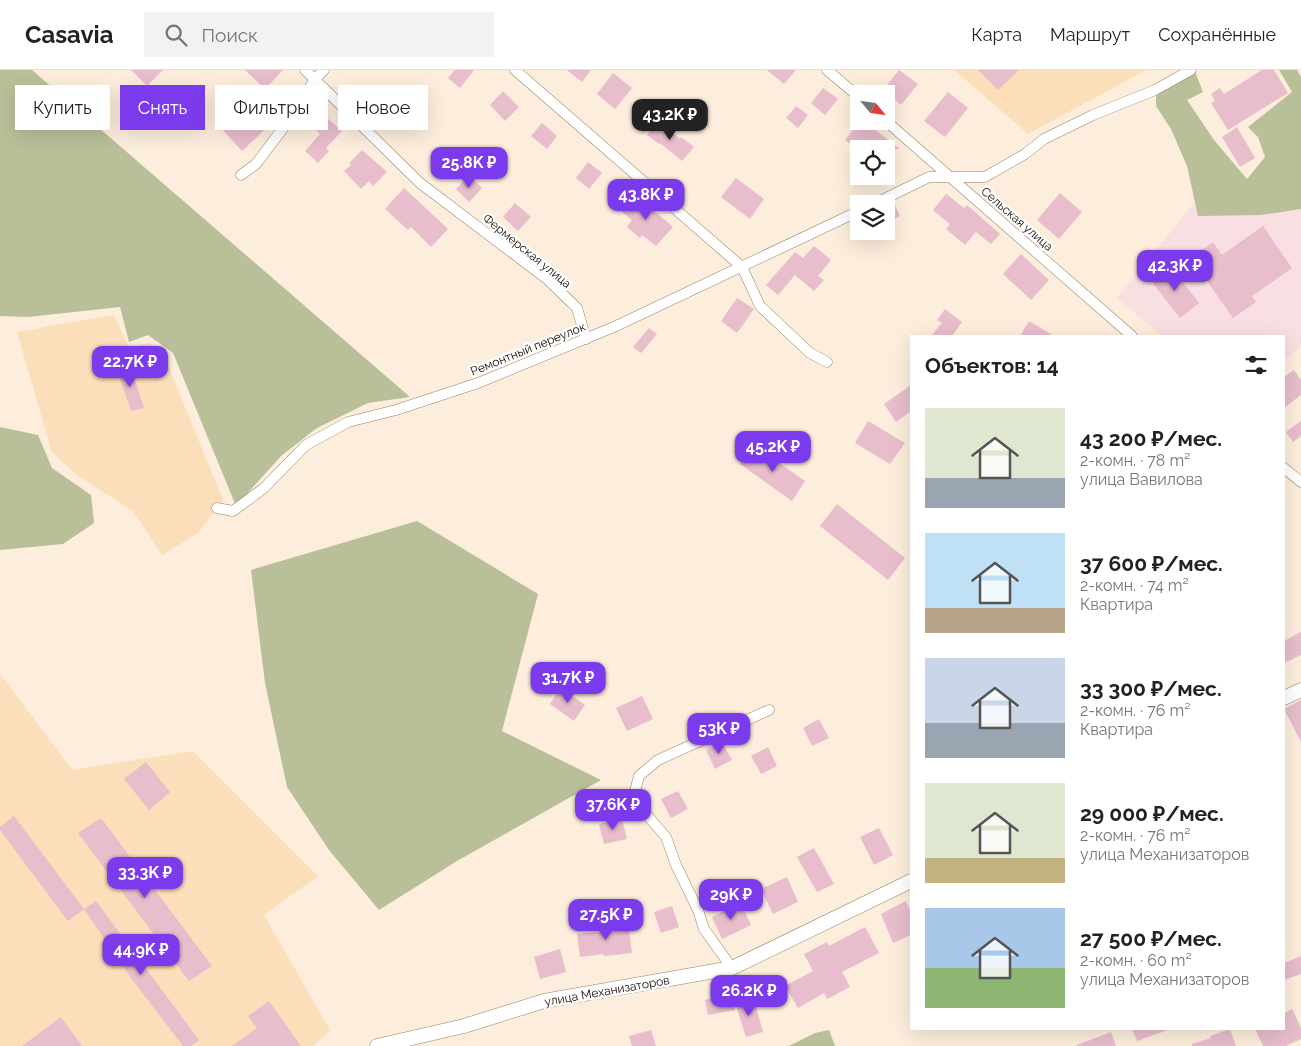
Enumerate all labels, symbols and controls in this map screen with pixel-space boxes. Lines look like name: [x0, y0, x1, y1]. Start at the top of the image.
search box: [144, 12, 494, 57]
text: Casavia: [25, 20, 114, 49]
icon: search: [162, 21, 190, 49]
text: Поиск: [202, 24, 258, 46]
text: Карта: [971, 24, 1022, 45]
text: Маршрут: [1050, 24, 1130, 45]
text: Сохранённые: [1158, 24, 1276, 45]
chip: Купить: [15, 85, 110, 130]
chip: Снять: [120, 85, 205, 130]
chip: Фильтры: [215, 85, 328, 130]
chip: Новое: [338, 85, 428, 130]
north arrow: [850, 85, 895, 130]
map controls: [850, 85, 895, 240]
pin: 43.2K ₽: [624, 98, 716, 141]
text: 43.2K ₽: [643, 105, 697, 124]
button: locate: [850, 140, 895, 185]
pin: 25.8K ₽: [423, 146, 515, 189]
text: 25.8K ₽: [442, 153, 496, 172]
pin: 43.8K ₽: [600, 178, 692, 221]
street label: Сельская улица: [978, 184, 1056, 254]
text: 43.8K ₽: [619, 185, 673, 204]
button: layers: [850, 195, 895, 240]
street label: Фермерская улица: [480, 211, 574, 291]
pin: 42.3K ₽: [1129, 250, 1221, 292]
text: 42.3K ₽: [1148, 256, 1202, 275]
street label: Ремонтный переулок: [468, 319, 588, 379]
pin: 22.7K ₽: [84, 346, 176, 388]
icon: filters: [1242, 351, 1270, 379]
text: 22.7K ₽: [103, 352, 157, 371]
text: Объектов: 14: [925, 353, 1059, 378]
text: 43 200 ₽/мес.: [1080, 426, 1222, 451]
icon: home: [965, 428, 1025, 488]
pin: 45.2K ₽: [727, 430, 819, 473]
text: 45.2K ₽: [746, 437, 800, 456]
text: 2-комн. · 78 m²: [1080, 451, 1190, 470]
text: улица Вавилова: [1080, 470, 1203, 489]
text: 37 600 ₽/мес.: [1080, 551, 1223, 576]
icon: home: [965, 553, 1025, 613]
text: 2-комн. · 74 m²: [1080, 576, 1189, 595]
text: Квартира: [1080, 595, 1153, 614]
pin: 31.7K ₽: [522, 662, 614, 704]
text: 31.7K ₽: [542, 668, 594, 687]
text: 33 300 ₽/мес.: [1080, 676, 1222, 701]
icon: home: [965, 678, 1025, 738]
text: 2-комн. · 76 m²: [1080, 701, 1190, 720]
pin: 53K ₽: [684, 712, 754, 755]
text: 53K ₽: [698, 719, 740, 738]
text: Квартира: [1080, 720, 1153, 739]
pin: 37.6K ₽: [567, 788, 659, 831]
text: 37.6K ₽: [586, 795, 640, 814]
text: 29 000 ₽/мес.: [1080, 801, 1224, 826]
icon: home: [965, 803, 1025, 863]
text: 2-комн. · 76 m²: [1080, 826, 1190, 845]
text: улица Механизаторов: [1080, 845, 1249, 864]
pin: 33.3K ₽: [99, 856, 191, 899]
text: 33.3K ₽: [118, 863, 172, 882]
pin: 29K ₽: [696, 878, 766, 921]
text: 29K ₽: [710, 885, 752, 904]
pin: 27.5K ₽: [560, 898, 652, 941]
text: 27.5K ₽: [579, 905, 633, 924]
text: 27 500 ₽/мес.: [1080, 926, 1222, 951]
icon: home: [965, 928, 1025, 988]
pin: 44.9K ₽: [95, 934, 187, 976]
text: 44.9K ₽: [114, 940, 168, 959]
text: 2-комн. · 60 m²: [1080, 951, 1192, 970]
text: улица Механизаторов: [1080, 970, 1249, 989]
street label: улица Механизаторов: [543, 973, 671, 1009]
pin: 26.2K ₽: [703, 974, 795, 1017]
text: 26.2K ₽: [721, 981, 777, 1000]

